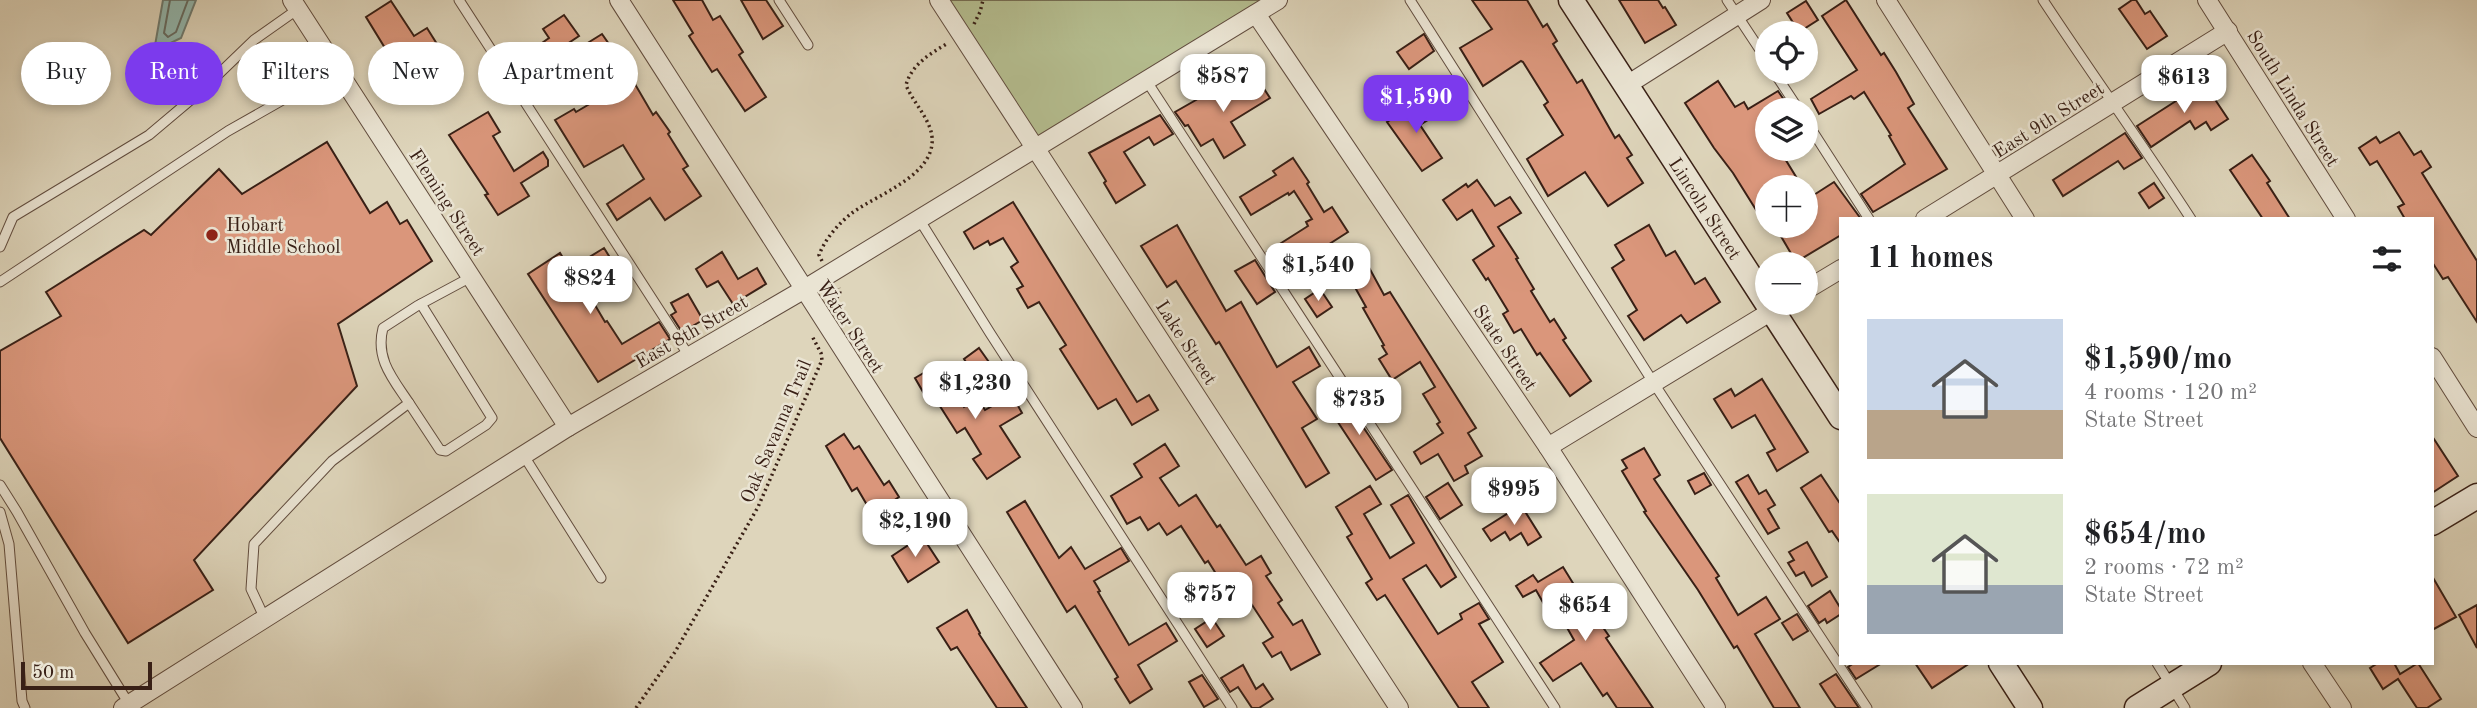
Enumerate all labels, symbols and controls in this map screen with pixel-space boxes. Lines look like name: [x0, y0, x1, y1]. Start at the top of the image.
map controls: [1755, 21, 1818, 315]
button: locate: [1755, 21, 1818, 84]
street label: South Linda Street: [2242, 28, 2341, 171]
chip: Buy: [21, 42, 111, 105]
chip: Rent: [125, 42, 223, 105]
chip: Filters: [237, 42, 354, 105]
chip: New: [368, 42, 464, 105]
chip: Apartment: [478, 42, 638, 105]
pin: $587: [1182, 54, 1264, 114]
pin: $613: [2143, 55, 2225, 115]
text: $587: [1196, 65, 1250, 88]
text: $613: [2157, 66, 2211, 89]
pin: $1,590: [1359, 76, 1473, 135]
street label: East 9th Street: [1991, 80, 2108, 163]
text: $1,590: [1379, 86, 1453, 109]
button: layers: [1755, 98, 1818, 161]
street label: Fleming Street: [404, 147, 487, 260]
street label: Lincoln Street: [1664, 155, 1743, 264]
button: +: [1755, 175, 1818, 238]
place label: Hobart Middle School: [226, 217, 340, 258]
marker: Hobart Middle School: [204, 227, 220, 243]
icon: filters: [2368, 240, 2406, 278]
pin: $1,540: [1261, 244, 1375, 303]
text: 11 homes: [1867, 244, 1993, 274]
button: −: [1755, 252, 1818, 315]
text: $1,540: [1281, 254, 1355, 277]
pin: $824: [549, 256, 631, 316]
text: $824: [563, 267, 617, 290]
street label: Water Street: [812, 277, 886, 377]
street label: East 8th Street: [633, 293, 752, 373]
street label: Lake Street: [1151, 298, 1219, 389]
street label: State Street: [1468, 302, 1539, 395]
text: $1,590/mo: [2084, 345, 2232, 375]
icon: home: [1923, 347, 2007, 431]
street label: Oak Savanna Trail: [739, 358, 816, 506]
pin: $1,230: [918, 362, 1032, 421]
text: $1,230: [938, 372, 1012, 395]
pin: $735: [1318, 378, 1400, 437]
text: 4 rooms · 120 m²: [2084, 381, 2257, 404]
text: $735: [1332, 388, 1386, 411]
text: State Street: [2084, 409, 2204, 432]
pin: $995: [1473, 468, 1555, 527]
text: $995: [1487, 478, 1541, 501]
pin: $2,190: [858, 500, 972, 559]
text: $2,190: [878, 510, 952, 533]
text: $654/mo: [2084, 520, 2206, 550]
icon: home: [1923, 522, 2007, 606]
text: 2 rooms · 72 m²: [2084, 556, 2244, 579]
pin: $757: [1169, 572, 1251, 632]
text: $757: [1183, 583, 1237, 606]
pin: $654: [1544, 584, 1626, 643]
text: State Street: [2084, 584, 2204, 607]
text: $654: [1558, 594, 1612, 617]
scale bar: [21, 659, 152, 691]
text: 50 m: [32, 664, 74, 683]

